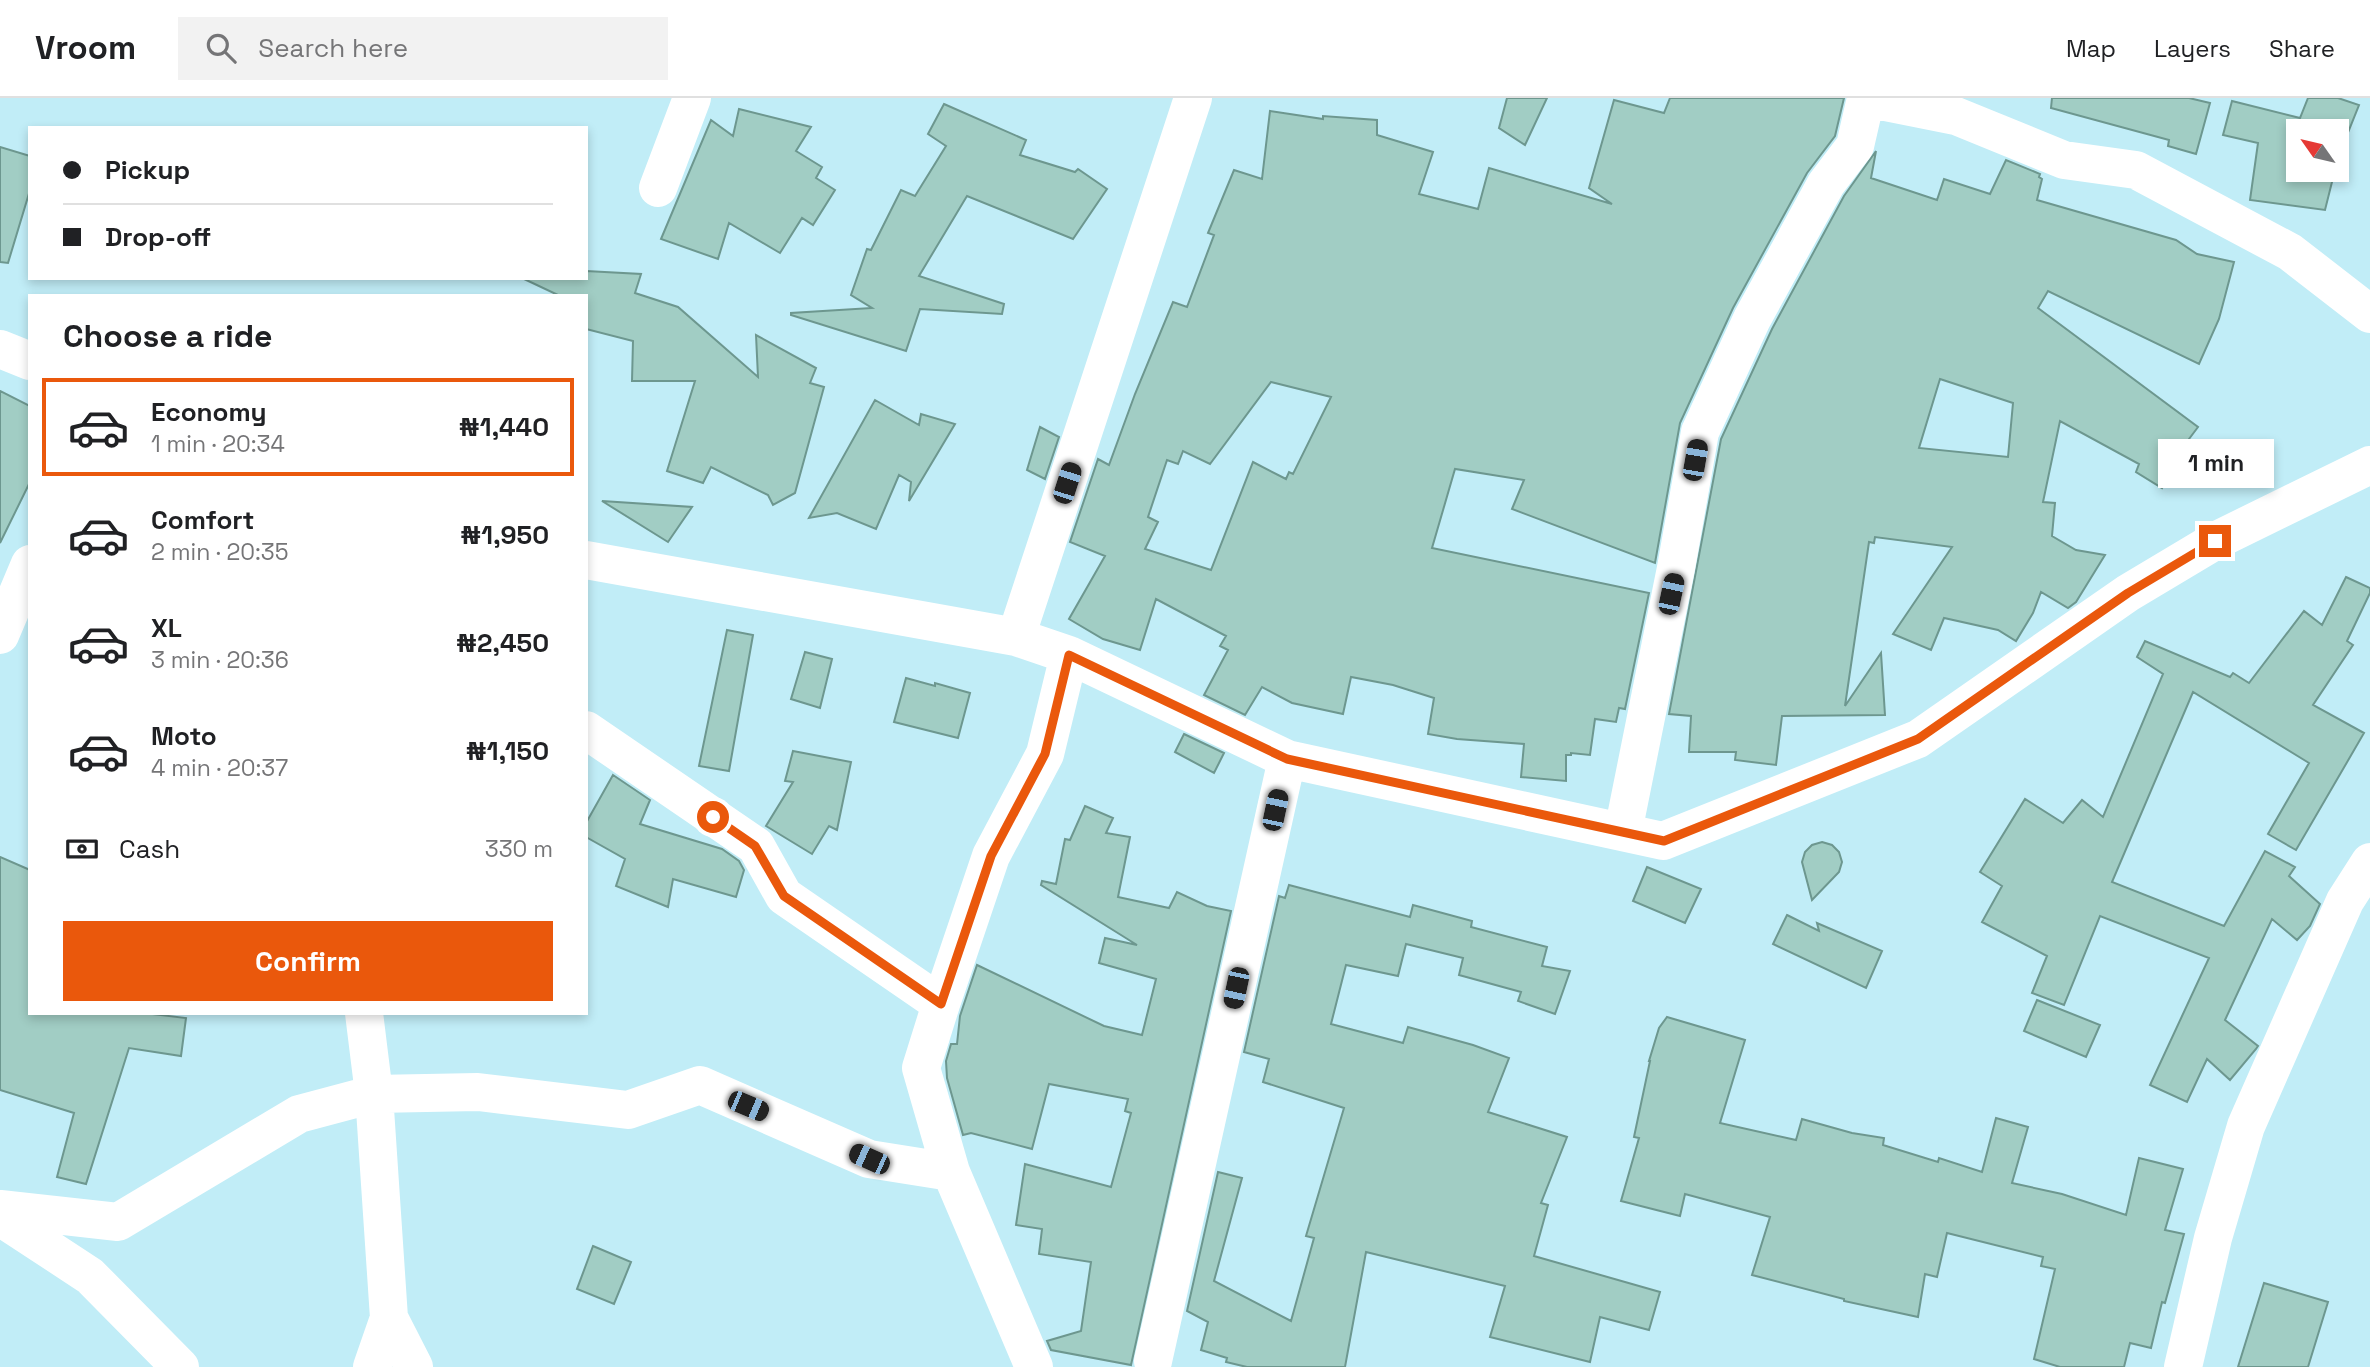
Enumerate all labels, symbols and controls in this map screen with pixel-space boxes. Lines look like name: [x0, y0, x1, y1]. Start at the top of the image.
search box: [178, 17, 668, 80]
text: Vroom: [35, 27, 136, 69]
icon: search: [202, 29, 240, 67]
text: Search here: [258, 31, 408, 65]
text: Map: [2066, 33, 2116, 64]
text: Layers: [2154, 33, 2231, 64]
text: Share: [2269, 33, 2335, 64]
north arrow: [2286, 119, 2348, 182]
map controls: [2286, 119, 2349, 182]
text: Pickup: [105, 153, 190, 187]
text: Drop-off: [105, 220, 211, 254]
text: Choose a ride: [63, 316, 273, 356]
text: Economy: [151, 395, 267, 429]
icon: car: [67, 396, 130, 459]
text: ₦1,440: [459, 410, 549, 444]
text: 1 min · 20:34: [151, 429, 285, 459]
car: [1682, 437, 1709, 483]
callout: 1 min: [2157, 440, 2273, 488]
text: 1 min: [2188, 448, 2244, 478]
car: [1051, 460, 1084, 506]
text: Comfort: [151, 503, 254, 537]
icon: car: [67, 504, 130, 567]
text: ₦1,950: [460, 518, 549, 552]
route end: [2199, 525, 2231, 557]
text: 2 min · 20:35: [151, 537, 289, 567]
car: [1657, 571, 1686, 617]
text: XL: [151, 611, 182, 645]
icon: car: [67, 612, 130, 675]
text: ₦2,450: [456, 626, 549, 660]
text: 3 min · 20:36: [151, 645, 289, 675]
text: Moto: [151, 719, 217, 753]
icon: car: [67, 720, 130, 783]
text: ₦1,150: [466, 734, 549, 768]
text: 4 min · 20:37: [151, 753, 288, 783]
car: [1261, 787, 1290, 833]
route start: [697, 801, 729, 833]
icon: cash: [63, 830, 101, 868]
text: Cash: [119, 832, 180, 866]
text: 330 m: [485, 834, 553, 864]
button: Confirm: [63, 921, 553, 1001]
car: [1222, 965, 1251, 1011]
car: [725, 1088, 772, 1124]
car: [846, 1141, 893, 1177]

